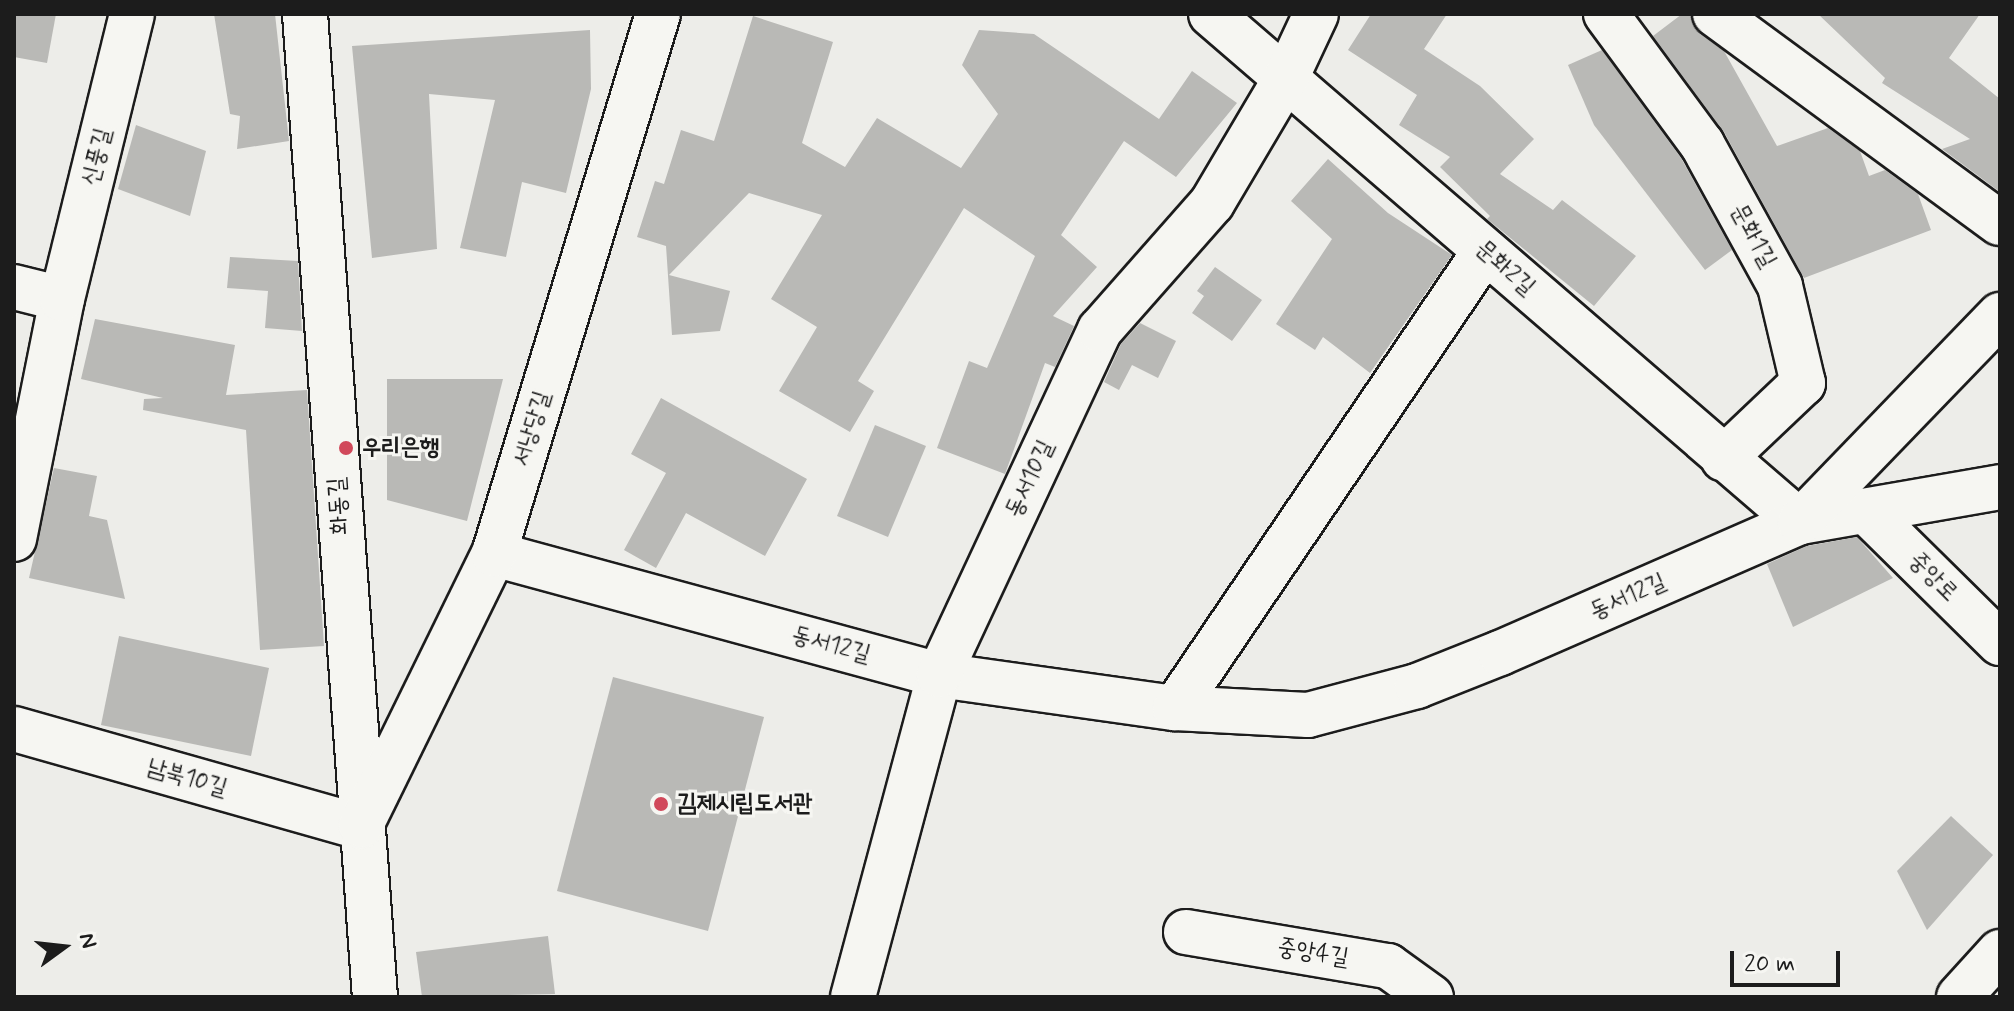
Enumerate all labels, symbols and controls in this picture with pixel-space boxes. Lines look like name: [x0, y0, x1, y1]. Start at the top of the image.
street label: 신풍길: [76, 125, 118, 189]
street label: 문화1길: [1724, 199, 1782, 273]
street label: 문화2길: [1469, 234, 1541, 302]
street label: 서낭당길: [507, 388, 557, 470]
place label: 우리은행: [362, 434, 439, 462]
street label: 동서10길: [1000, 436, 1060, 522]
marker: 우리은행: [337, 439, 355, 457]
street label: 화동길: [323, 476, 355, 536]
street label: 중앙로: [1902, 546, 1964, 608]
street label: 동서12길: [1585, 567, 1671, 627]
street label: 동서12길: [788, 621, 874, 669]
street label: 남북10길: [144, 753, 230, 803]
place label: 김제시립도서관: [677, 790, 812, 818]
marker: 김제시립도서관: [652, 795, 670, 813]
north arrow: [24, 907, 104, 987]
text: N: [72, 930, 103, 951]
street label: 중앙4길: [1275, 933, 1351, 973]
scale bar: [1734, 935, 1844, 985]
text: 20 m: [1744, 949, 1795, 980]

